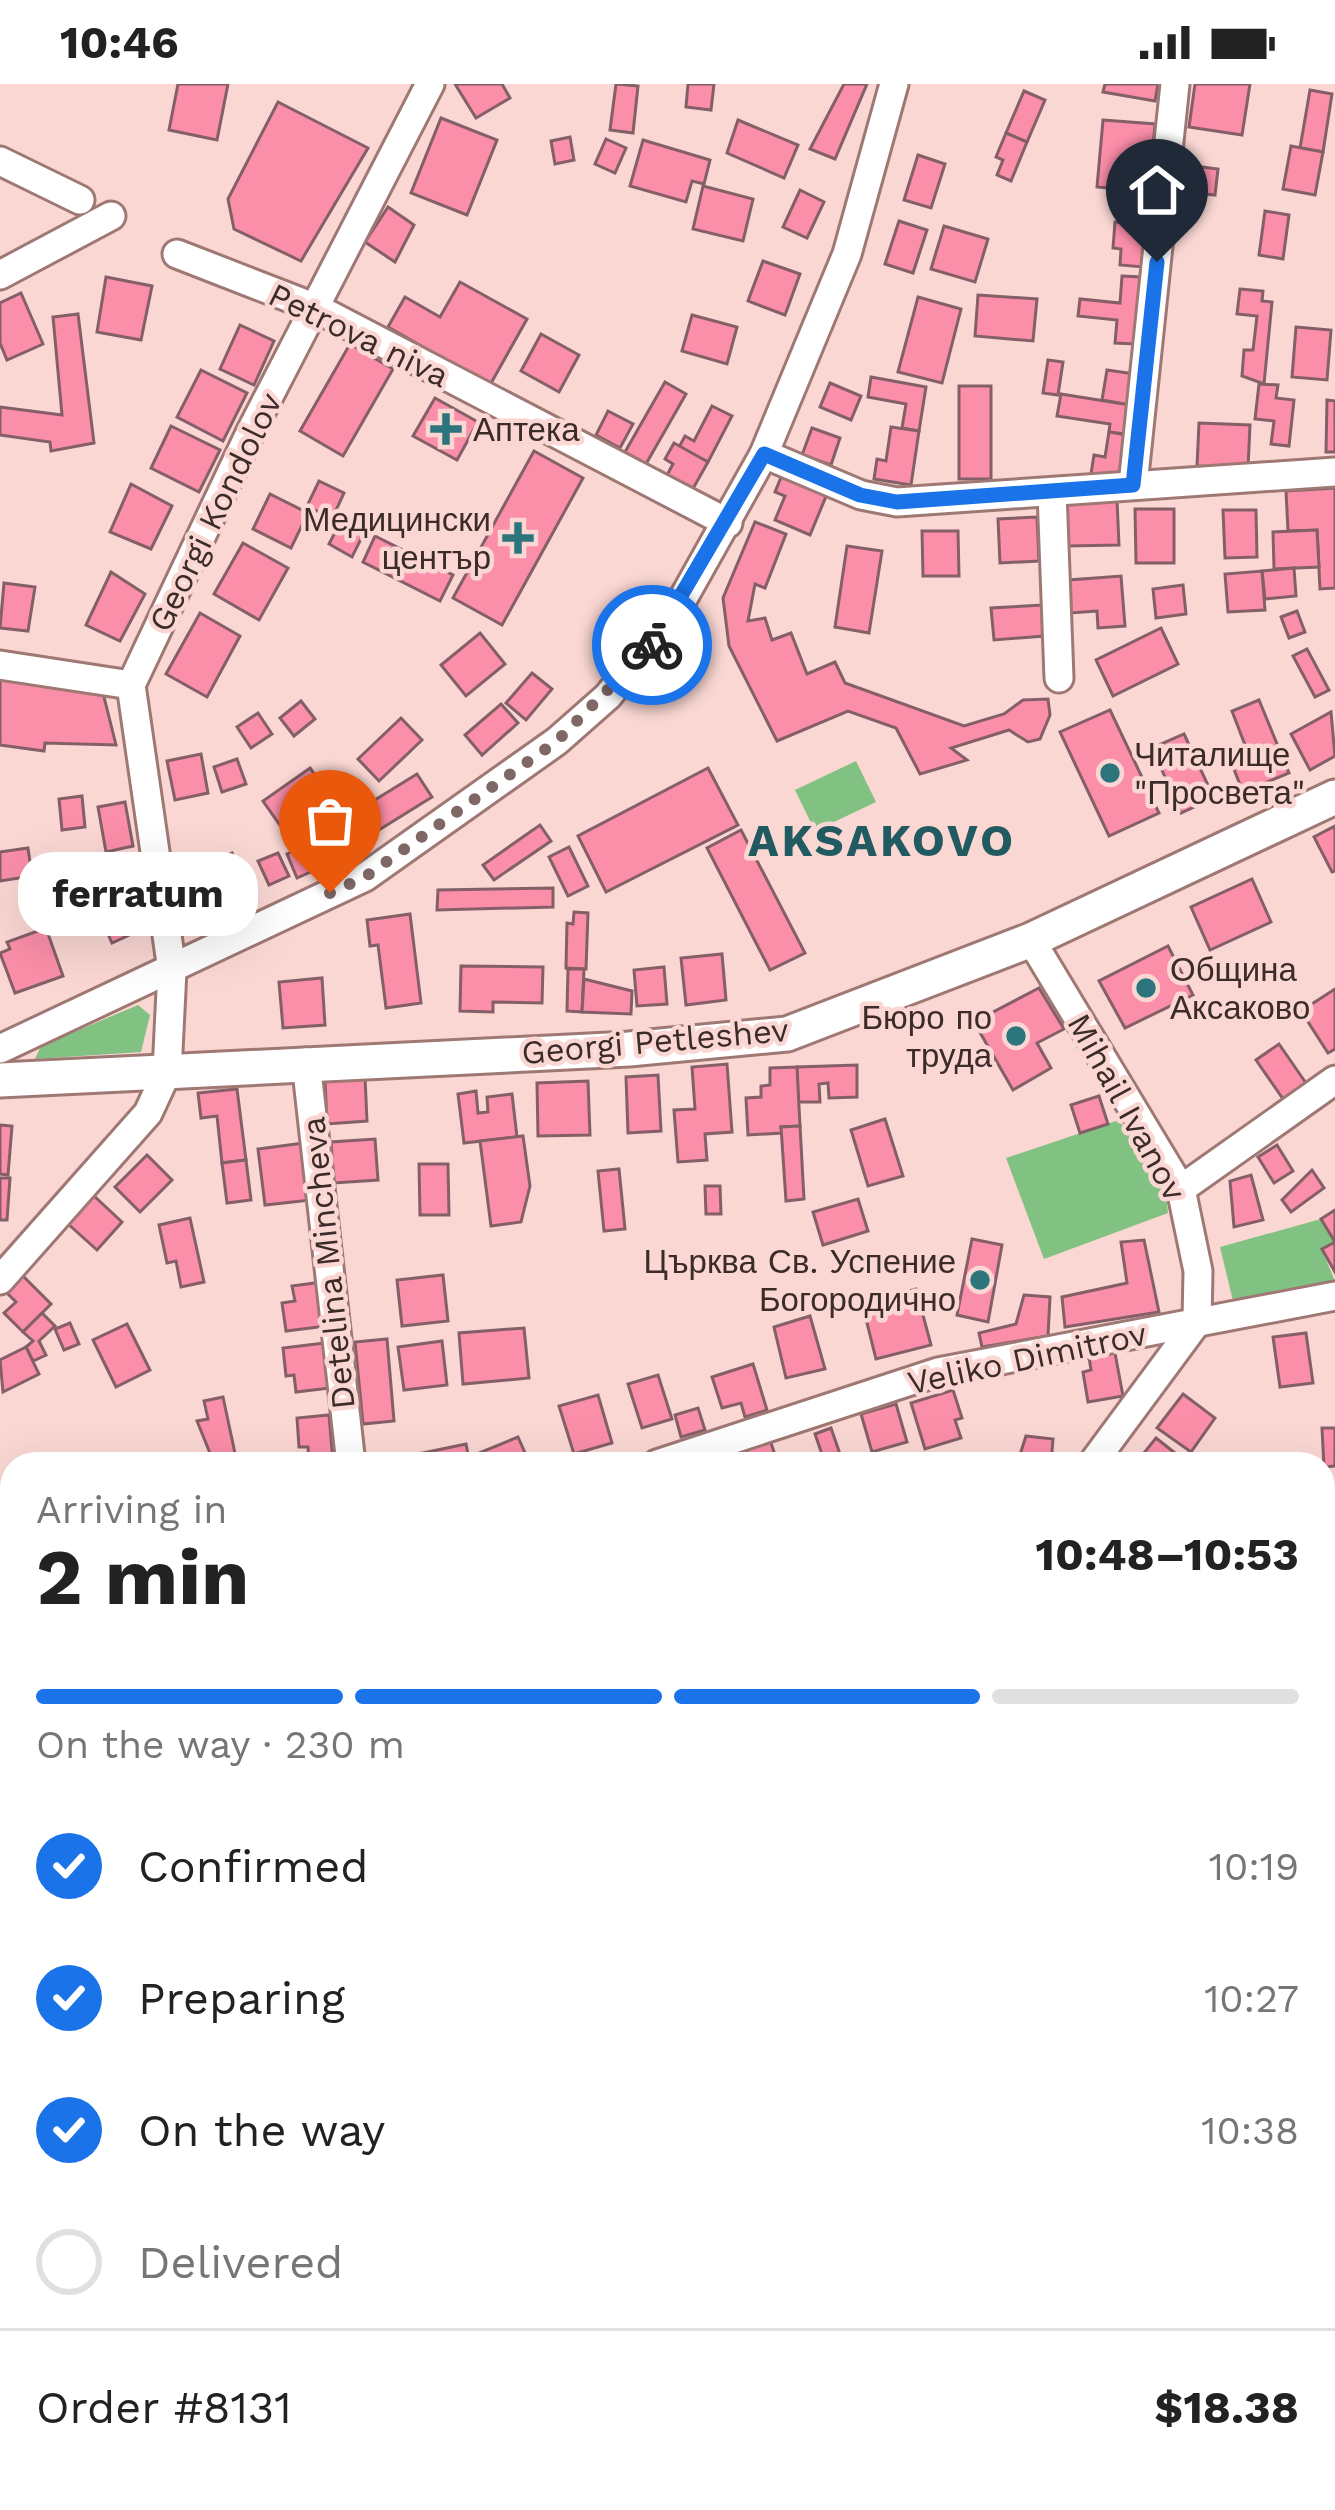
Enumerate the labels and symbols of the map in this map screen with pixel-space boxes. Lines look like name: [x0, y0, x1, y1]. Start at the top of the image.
pin: [1106, 139, 1208, 262]
street label: Petrova niva: [263, 275, 455, 395]
street label: Georgi Kondolov: [140, 386, 290, 638]
place label: Аптека: [473, 410, 580, 449]
marker: Аптека: [430, 413, 462, 445]
place label: Медицински център: [303, 500, 491, 577]
marker: Медицински център: [502, 522, 534, 554]
courier: [592, 585, 712, 705]
place label: Читалище "Просвета": [1134, 735, 1305, 812]
marker: Читалище "Просвета": [1097, 760, 1123, 786]
pin: [279, 770, 381, 893]
district label: AKSAKOVO: [748, 814, 1016, 867]
callout: ferratum: [18, 851, 258, 935]
place label: Община Аксаково: [1170, 950, 1310, 1027]
marker: Община Аксаково: [1133, 975, 1159, 1001]
place label: Бюро по труда: [861, 998, 993, 1075]
street label: Mihail Ivanov: [1060, 1007, 1194, 1207]
street label: Georgi Petleshev: [520, 1010, 790, 1072]
marker: Бюро по труда: [1003, 1023, 1029, 1049]
street label: Detelina Mincheva: [293, 1115, 363, 1411]
place label: Църква Св. Успение Богородично: [644, 1242, 956, 1319]
marker: Църква Св. Успение Богородично: [967, 1267, 993, 1293]
street label: Veliko Dimitrov: [904, 1314, 1150, 1402]

